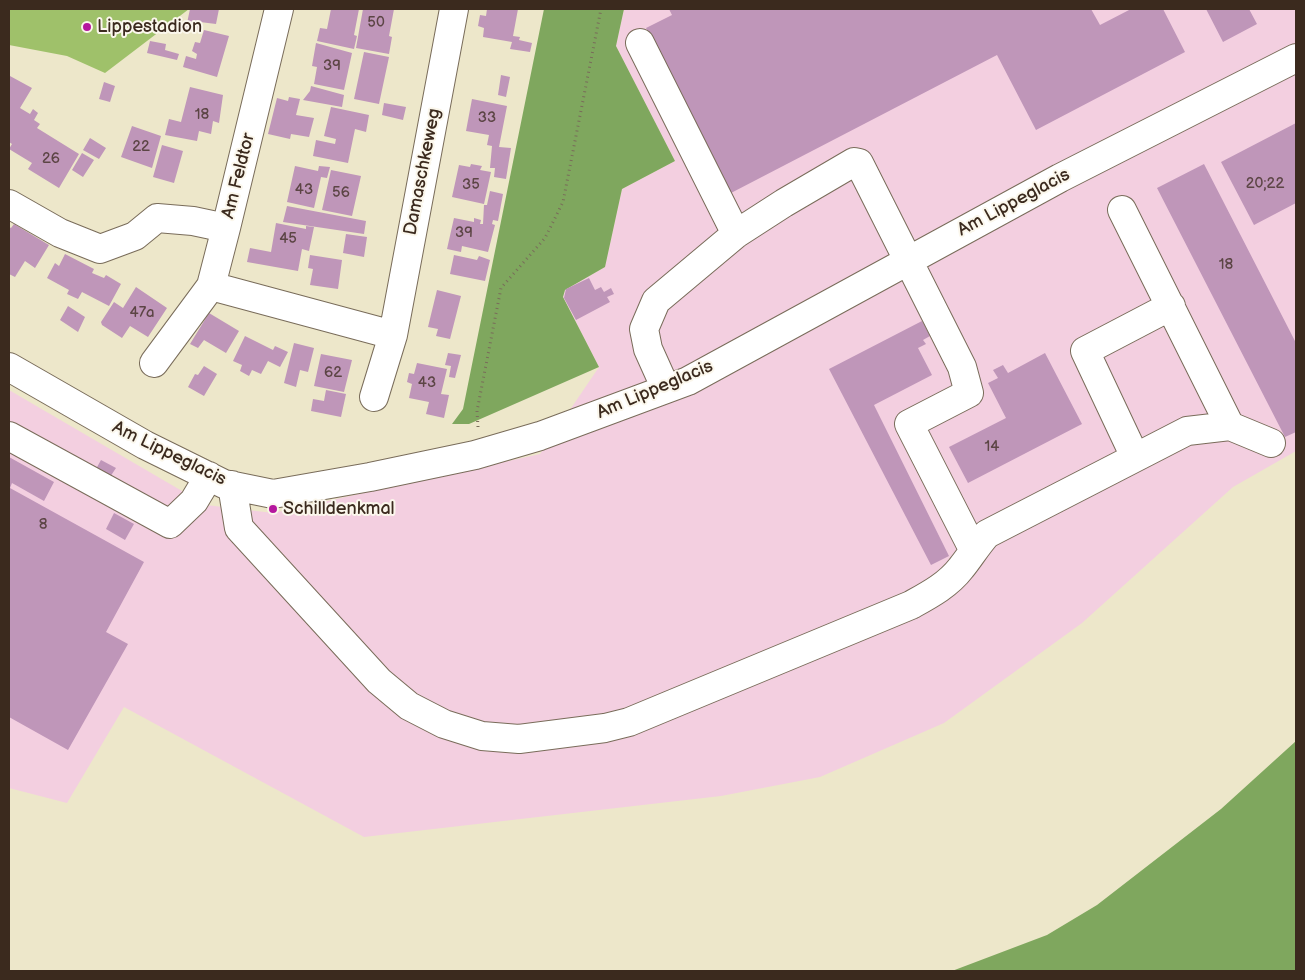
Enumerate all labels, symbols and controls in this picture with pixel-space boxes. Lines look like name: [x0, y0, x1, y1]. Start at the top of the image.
house number: 50: [367, 14, 385, 32]
place label: Lippestadion: [97, 16, 202, 38]
marker: Lippestadion: [81, 21, 93, 33]
house number: 39: [323, 57, 341, 75]
house number: 18: [195, 106, 209, 124]
street label: Damaschkeweg: [400, 107, 446, 237]
house number: 33: [478, 109, 496, 127]
street label: Am Feldtor: [218, 131, 260, 221]
house number: 22: [132, 138, 150, 156]
house number: 26: [42, 150, 60, 168]
street label: Am Lippeglacis: [954, 164, 1074, 242]
house number: 20;22: [1246, 175, 1284, 193]
house number: 35: [462, 176, 480, 194]
house number: 43: [295, 181, 313, 199]
house number: 56: [332, 184, 350, 202]
house number: 39: [455, 224, 473, 242]
house number: 45: [279, 230, 297, 248]
house number: 18: [1219, 256, 1233, 274]
house number: 47a: [129, 304, 155, 322]
street label: Am Lippeglacis: [594, 356, 716, 424]
house number: 62: [324, 364, 342, 382]
house number: 43: [418, 374, 436, 392]
street label: Am Lippeglacis: [109, 417, 229, 491]
house number: 14: [985, 438, 999, 456]
place label: Schilldenkmal: [283, 498, 395, 520]
marker: Schilldenkmal: [267, 503, 279, 515]
house number: 8: [39, 516, 47, 534]

